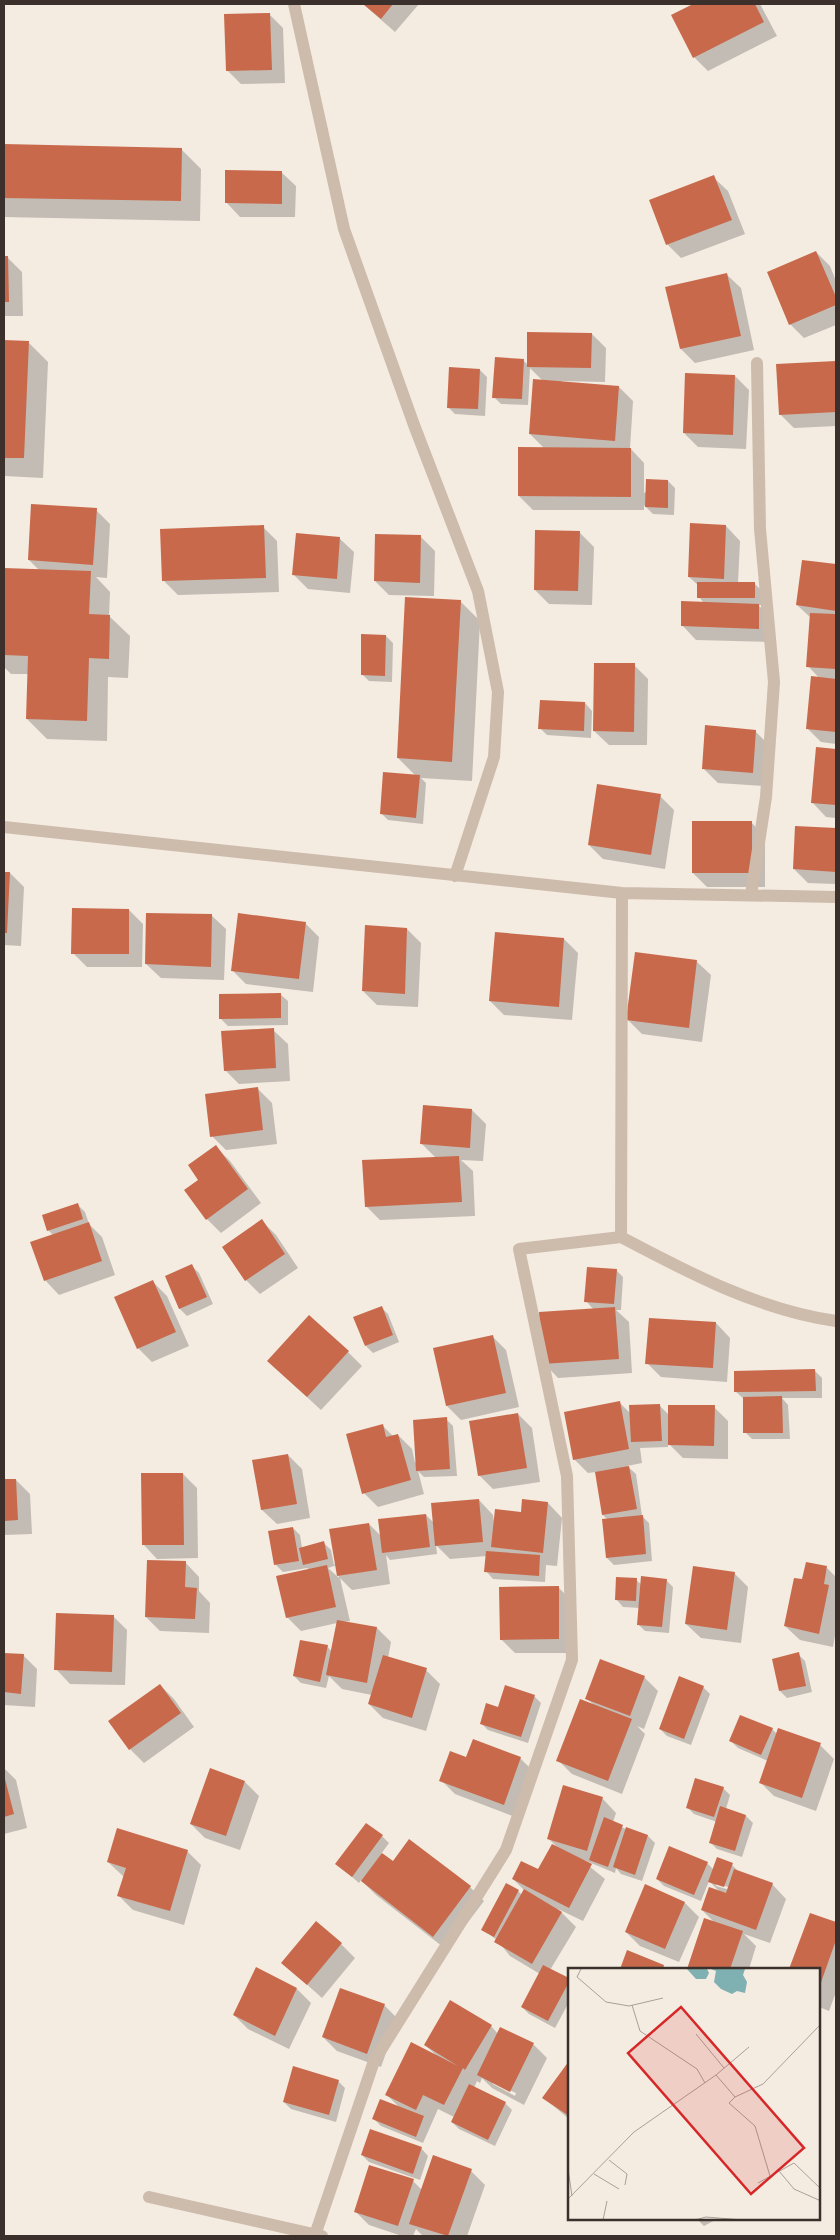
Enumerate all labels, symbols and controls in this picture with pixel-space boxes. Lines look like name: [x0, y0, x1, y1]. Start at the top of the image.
inset map: [568, 1968, 820, 2220]

